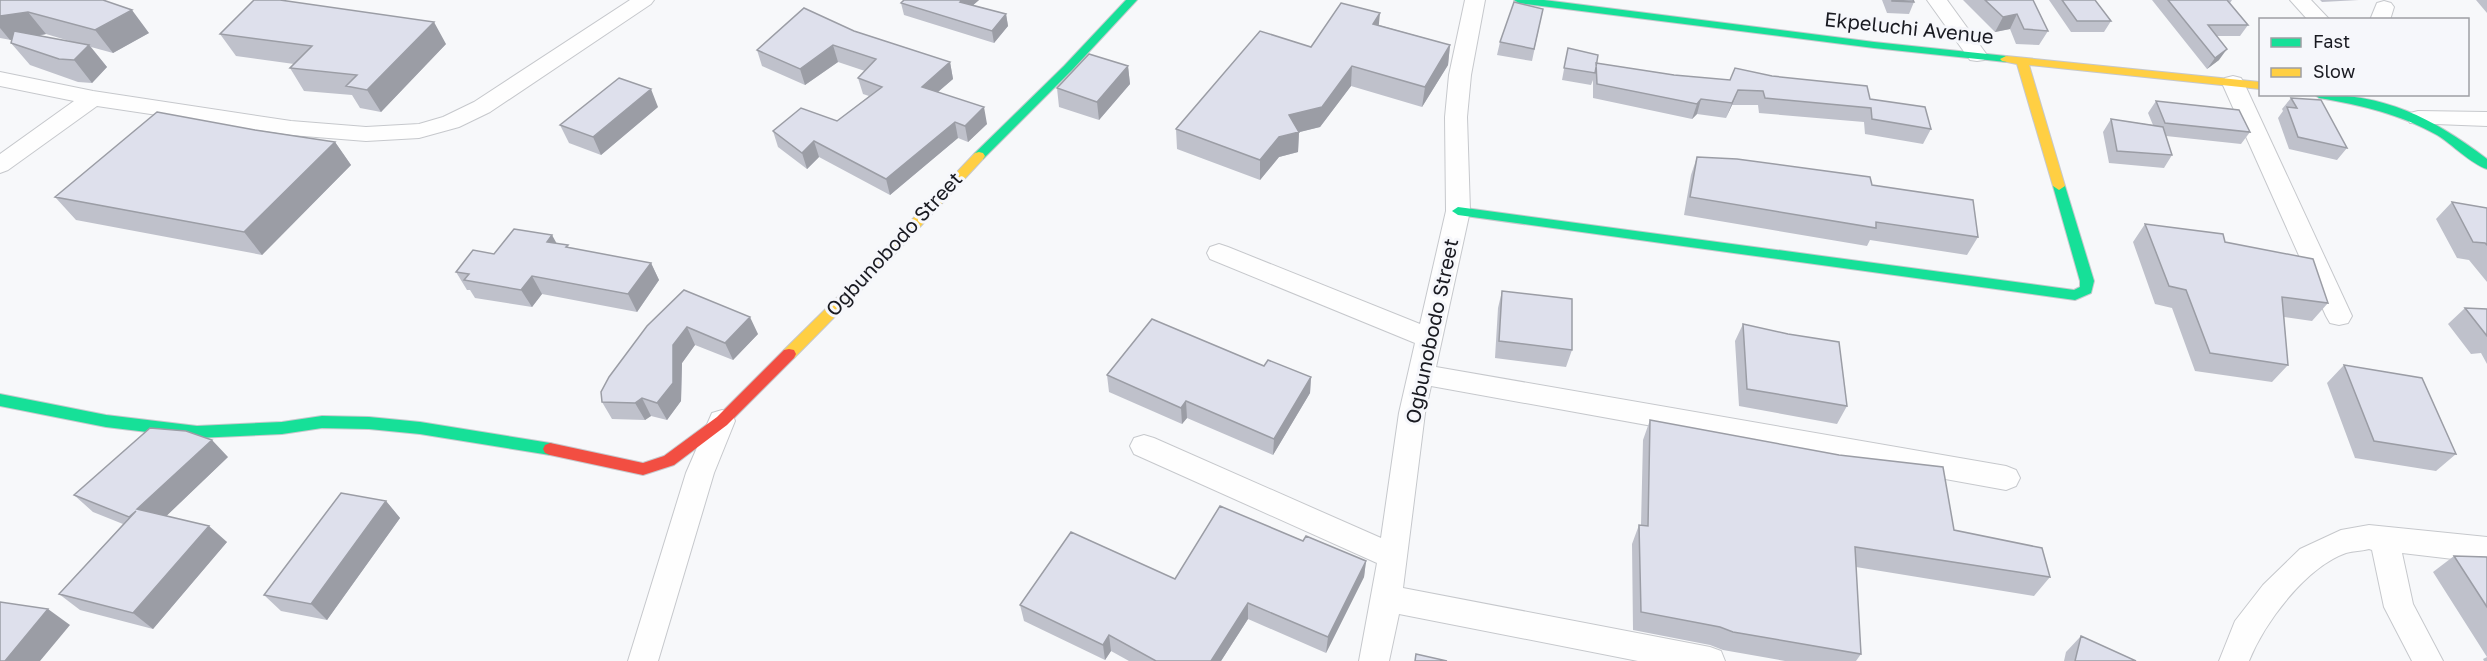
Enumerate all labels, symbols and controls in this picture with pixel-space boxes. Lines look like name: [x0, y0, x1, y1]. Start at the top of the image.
street label: Ekpeluchi Avenue: [1823, 6, 1995, 48]
legend: [2259, 18, 2469, 96]
text: Fast: [2313, 30, 2350, 52]
text: Slow: [2313, 60, 2356, 82]
street label: Ogbunobodo Street: [820, 166, 966, 320]
street label: Ogbunobodo Street: [1400, 236, 1462, 426]

